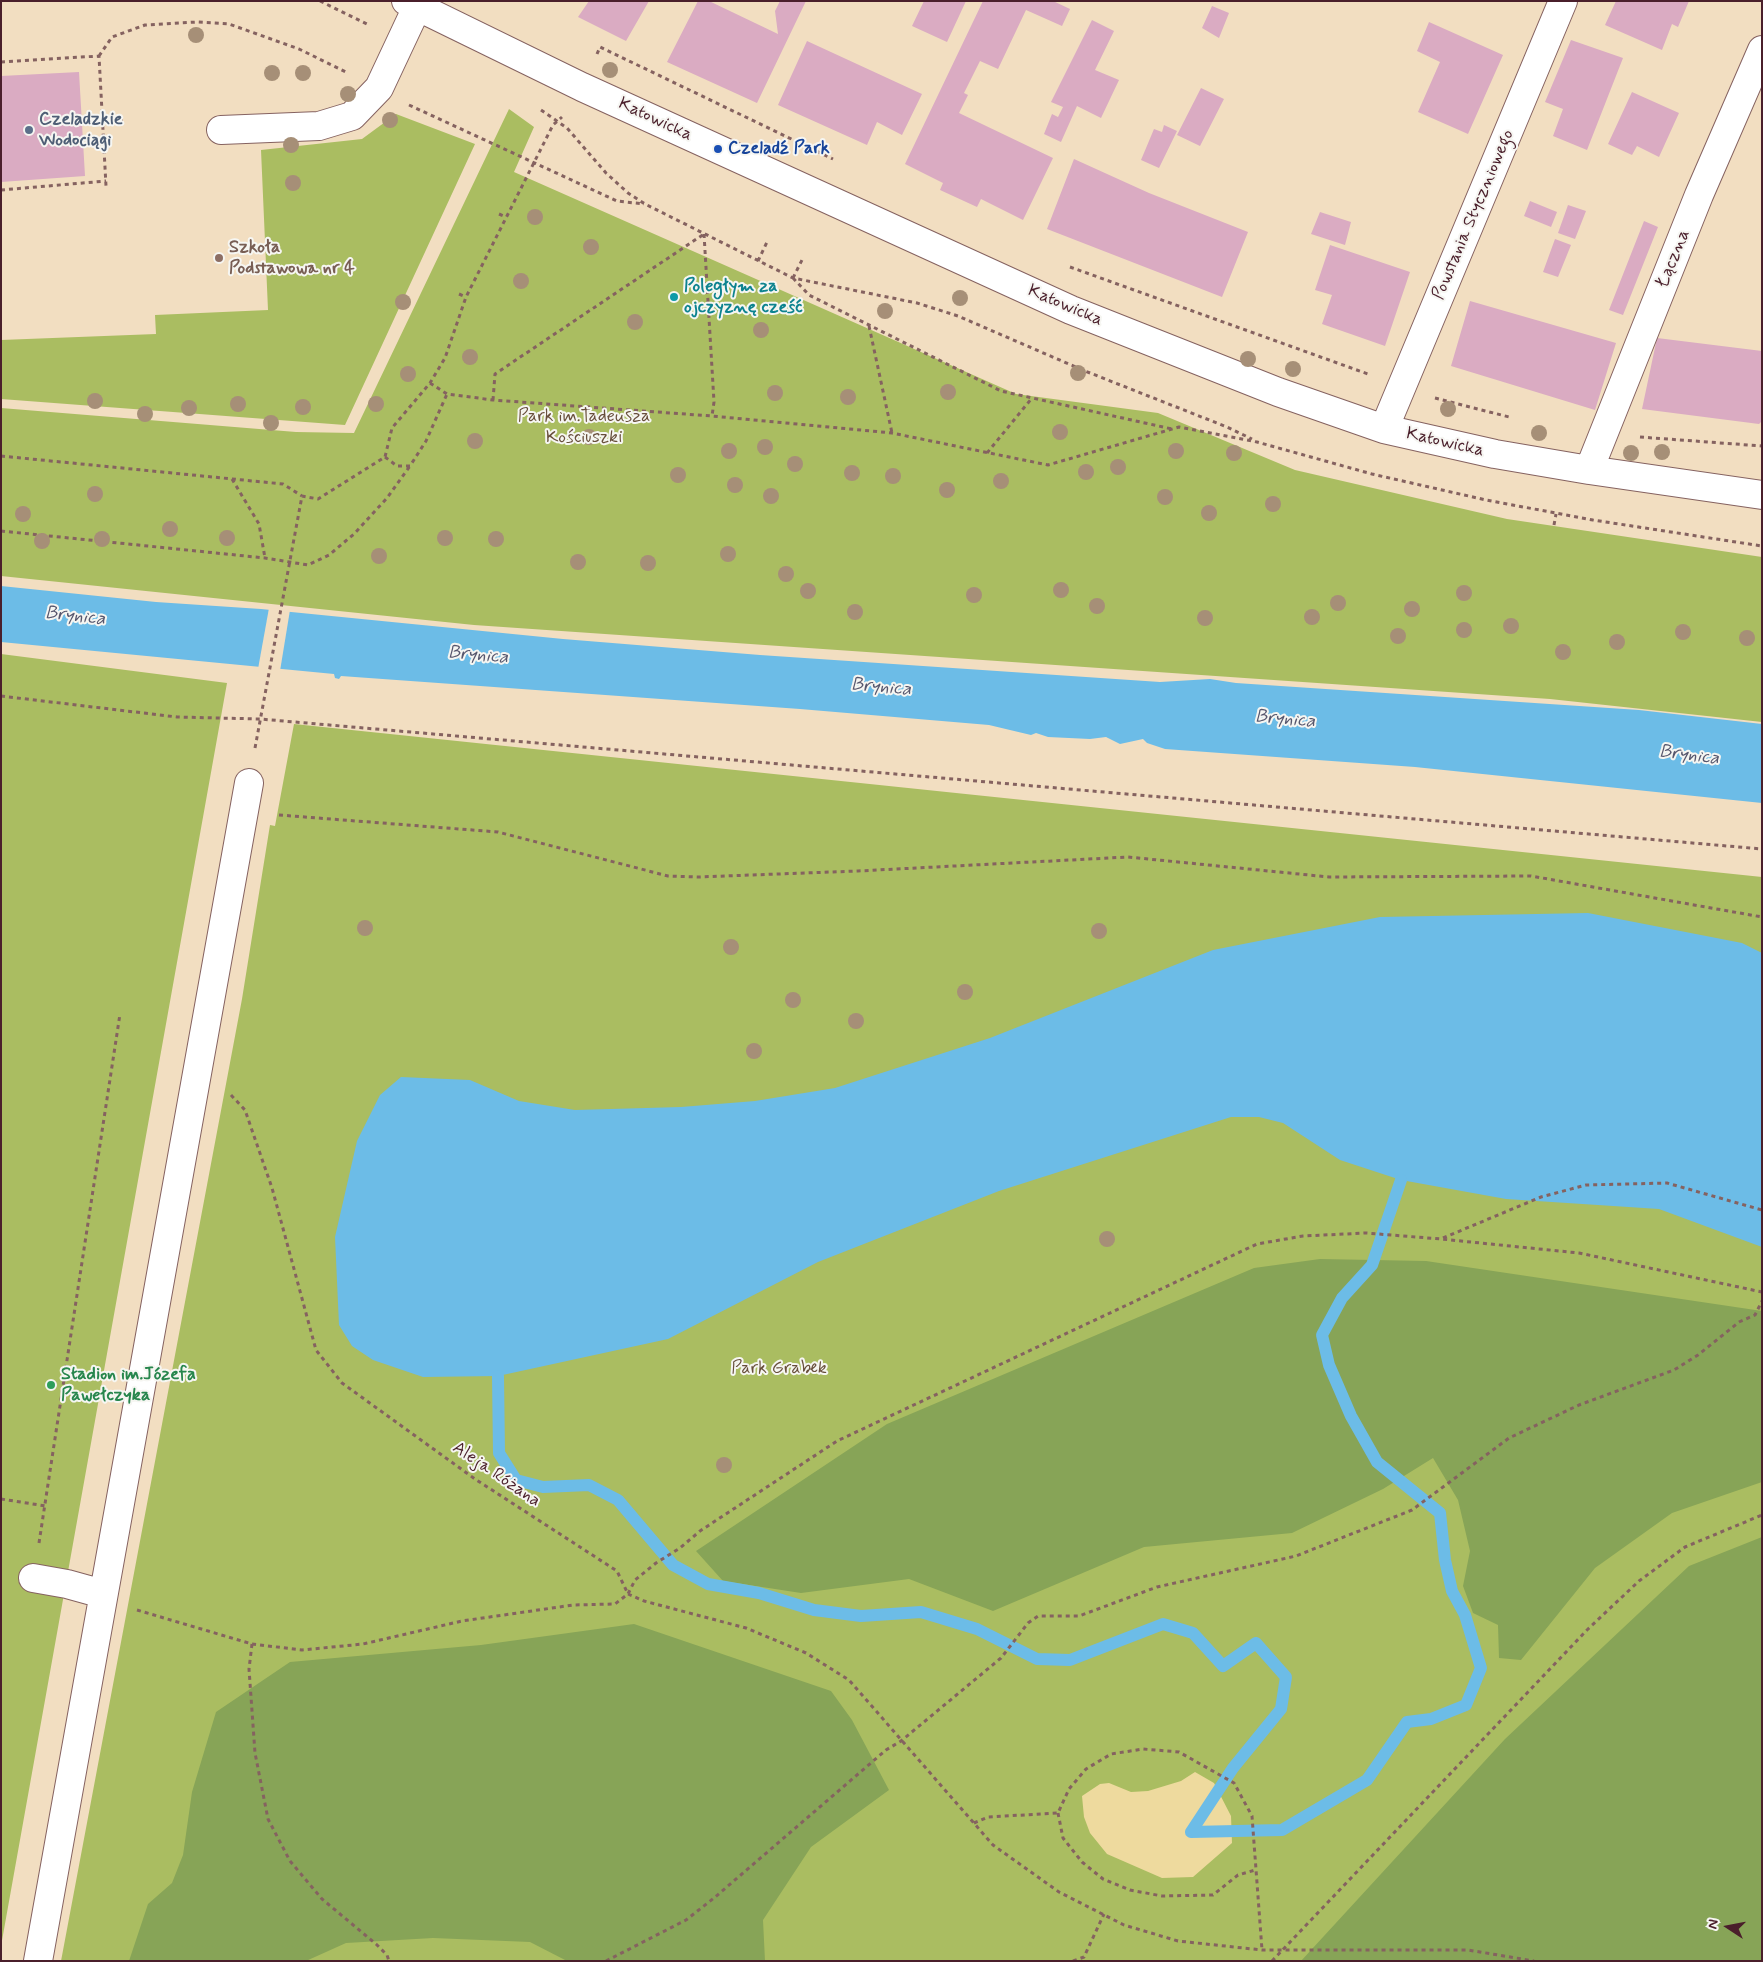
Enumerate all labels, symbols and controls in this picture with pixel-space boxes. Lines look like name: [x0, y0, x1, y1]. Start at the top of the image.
street label: Katowicka: [614, 93, 696, 147]
place label: Czeladzkie Wodociągi: [39, 109, 123, 152]
marker: Czeladzkie Wodociągi: [23, 124, 35, 136]
street label: Powstania Styczniowego: [1428, 127, 1520, 303]
place label: Czeladź Park: [728, 138, 830, 160]
marker: Czeladź Park: [712, 143, 724, 155]
street label: Łączna: [1653, 227, 1695, 291]
place label: Szkoła Podstawowa nr 4: [229, 237, 355, 280]
marker: Szkoła Podstawowa nr 4: [213, 252, 225, 264]
place label: Poległym za ojczyznę cześć: [684, 276, 803, 318]
street label: Katowicka: [1024, 281, 1106, 331]
marker: Poległym za ojczyznę cześć: [668, 291, 680, 303]
park label: Park im.Tadeusza Kościuszki: [518, 406, 650, 448]
street label: Katowicka: [1404, 424, 1486, 462]
water label: Brynica: [44, 602, 106, 632]
water label: Brynica: [447, 642, 509, 670]
water label: Brynica: [850, 674, 912, 702]
water label: Brynica: [1254, 706, 1316, 734]
water label: Brynica: [1658, 741, 1720, 771]
park label: Park Grabek: [731, 1358, 827, 1380]
place label: Stadion im.Józefa Pawełczyka: [61, 1364, 196, 1406]
marker: Stadion im.Józefa Pawełczyka: [45, 1379, 57, 1391]
street label: Aleja Różana: [448, 1438, 544, 1512]
north arrow: [1703, 1902, 1753, 1952]
text: N: [1704, 1918, 1723, 1930]

